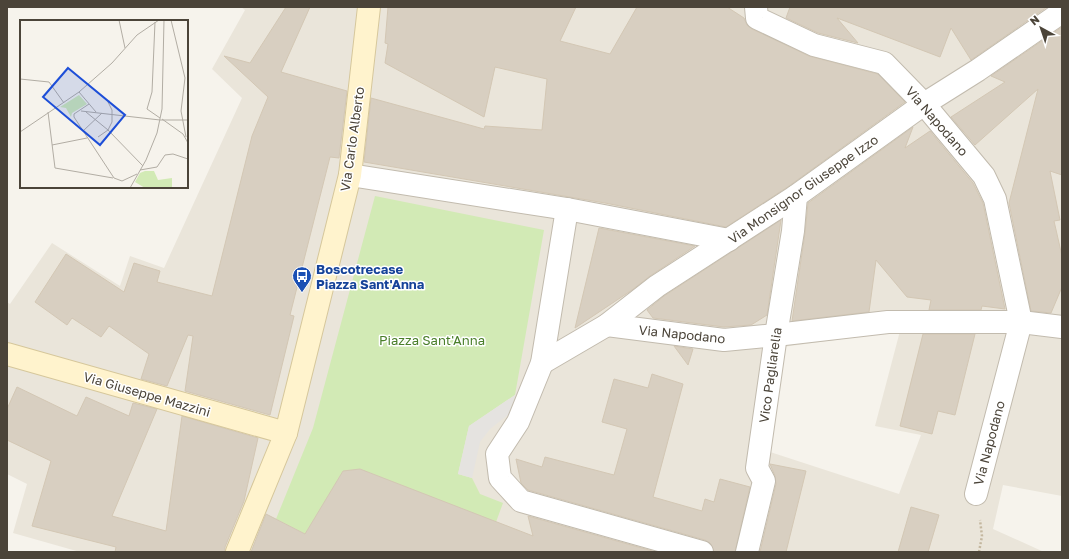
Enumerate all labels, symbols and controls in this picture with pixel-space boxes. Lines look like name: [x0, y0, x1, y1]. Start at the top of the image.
north arrow: [1021, 8, 1061, 48]
text: N: [1027, 12, 1042, 28]
inset map: [20, 20, 188, 188]
street label: Via Napodano: [902, 83, 972, 159]
street label: Via Carlo Alberto: [337, 85, 367, 192]
street label: Via Monsignor Giuseppe Izzo: [725, 131, 881, 247]
place label: Boscotrecase Piazza Sant'Anna: [316, 261, 425, 292]
bus stop icon: Boscotrecase Piazza Sant'Anna: [291, 265, 313, 293]
street label: Via Napodano: [638, 321, 726, 347]
street label: Vico Pagliarelia: [755, 326, 785, 424]
park label: Piazza Sant'Anna: [379, 332, 485, 348]
street label: Via Giuseppe Mazzini: [82, 368, 212, 420]
street label: Via Napodano: [970, 399, 1008, 487]

